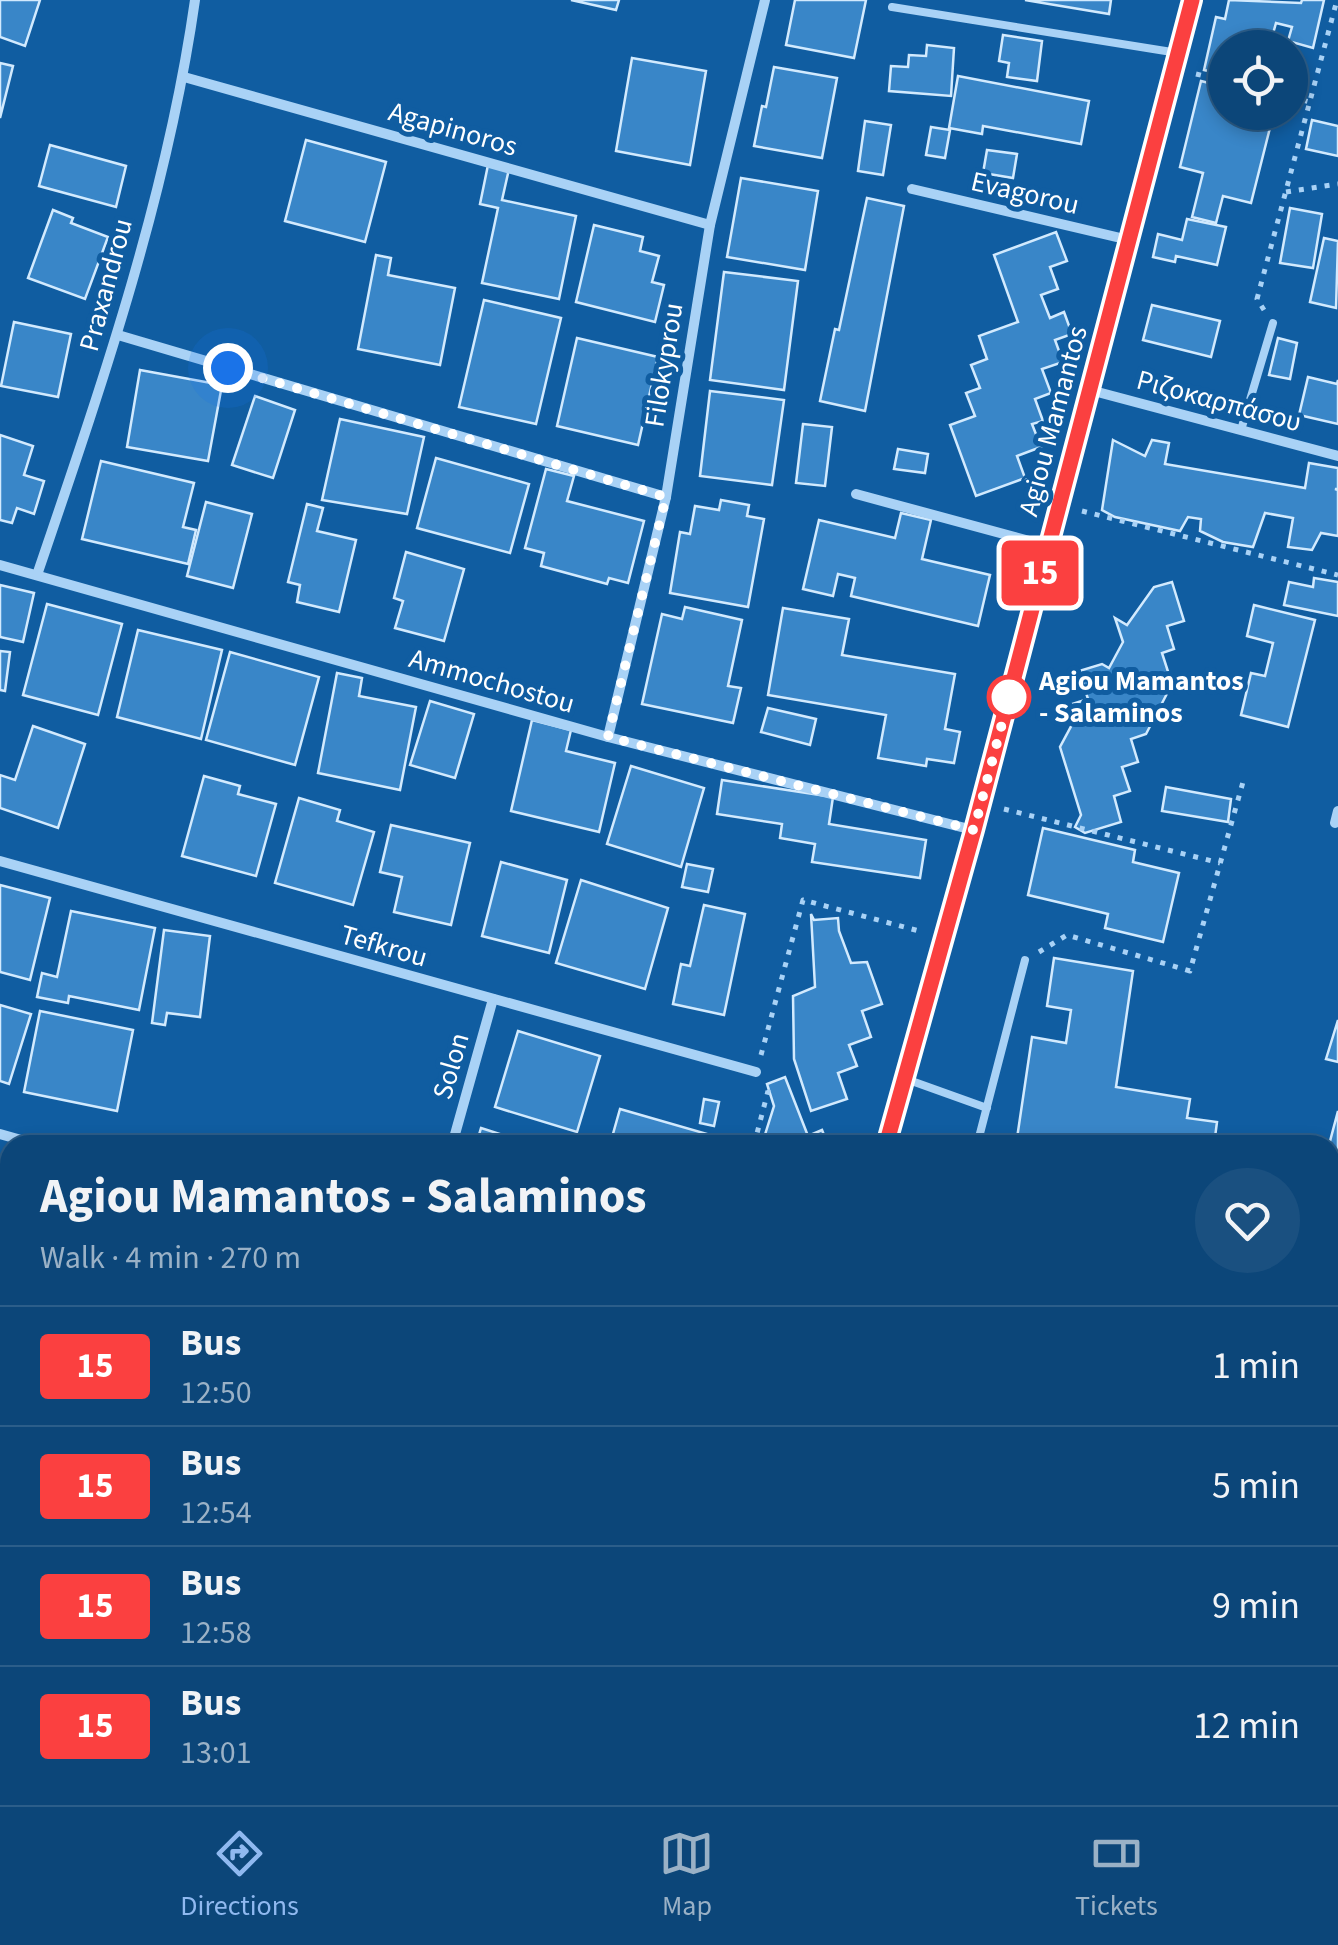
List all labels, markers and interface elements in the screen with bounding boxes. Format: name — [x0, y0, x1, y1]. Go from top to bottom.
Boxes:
map controls — [1208, 30, 1308, 130]
button: locate — [1208, 30, 1308, 130]
street label: Agapinoros — [384, 92, 522, 166]
street label: Evagorou — [967, 161, 1083, 225]
street label: Praxandrou — [69, 214, 143, 356]
street label: Filokyprou — [634, 300, 694, 430]
street label: Agiou Mamantos — [1008, 322, 1098, 520]
your location — [203, 343, 253, 393]
street label: Ριζοκαρπάσου — [1132, 360, 1306, 442]
line badge: 15 — [995, 540, 1085, 606]
text: 15 — [1022, 548, 1058, 598]
street label: Ammochostou — [404, 638, 580, 724]
place label: Agiou Mamantos - Salaminos — [1038, 661, 1244, 733]
marker: Agiou Mamantos - Salaminos — [988, 676, 1030, 718]
street label: Tefkrou — [336, 915, 432, 977]
street label: Solon — [422, 1028, 480, 1104]
text: Agiou Mamantos - Salaminos — [40, 1163, 646, 1231]
button: heart — [1195, 1168, 1300, 1273]
text: Walk · 4 min · 270 m — [40, 1235, 301, 1281]
text: Bus — [180, 1316, 241, 1370]
text: 1 min — [1212, 1339, 1300, 1393]
text: 15 — [77, 1341, 113, 1391]
text: 12:50 — [180, 1370, 252, 1416]
text: Bus — [180, 1436, 241, 1490]
text: 5 min — [1212, 1459, 1300, 1513]
text: 15 — [77, 1461, 113, 1511]
text: 12:54 — [180, 1490, 252, 1536]
text: Bus — [180, 1556, 241, 1610]
text: 9 min — [1212, 1579, 1300, 1633]
text: 15 — [77, 1581, 113, 1631]
text: 12:58 — [180, 1610, 252, 1656]
text: Bus — [180, 1676, 241, 1730]
text: 12 min — [1193, 1699, 1300, 1753]
text: 15 — [77, 1701, 113, 1751]
text: 13:01 — [180, 1730, 252, 1776]
tab: Directions — [180, 1826, 299, 1926]
tab: Map — [659, 1826, 714, 1926]
tab: Tickets — [1075, 1826, 1158, 1926]

